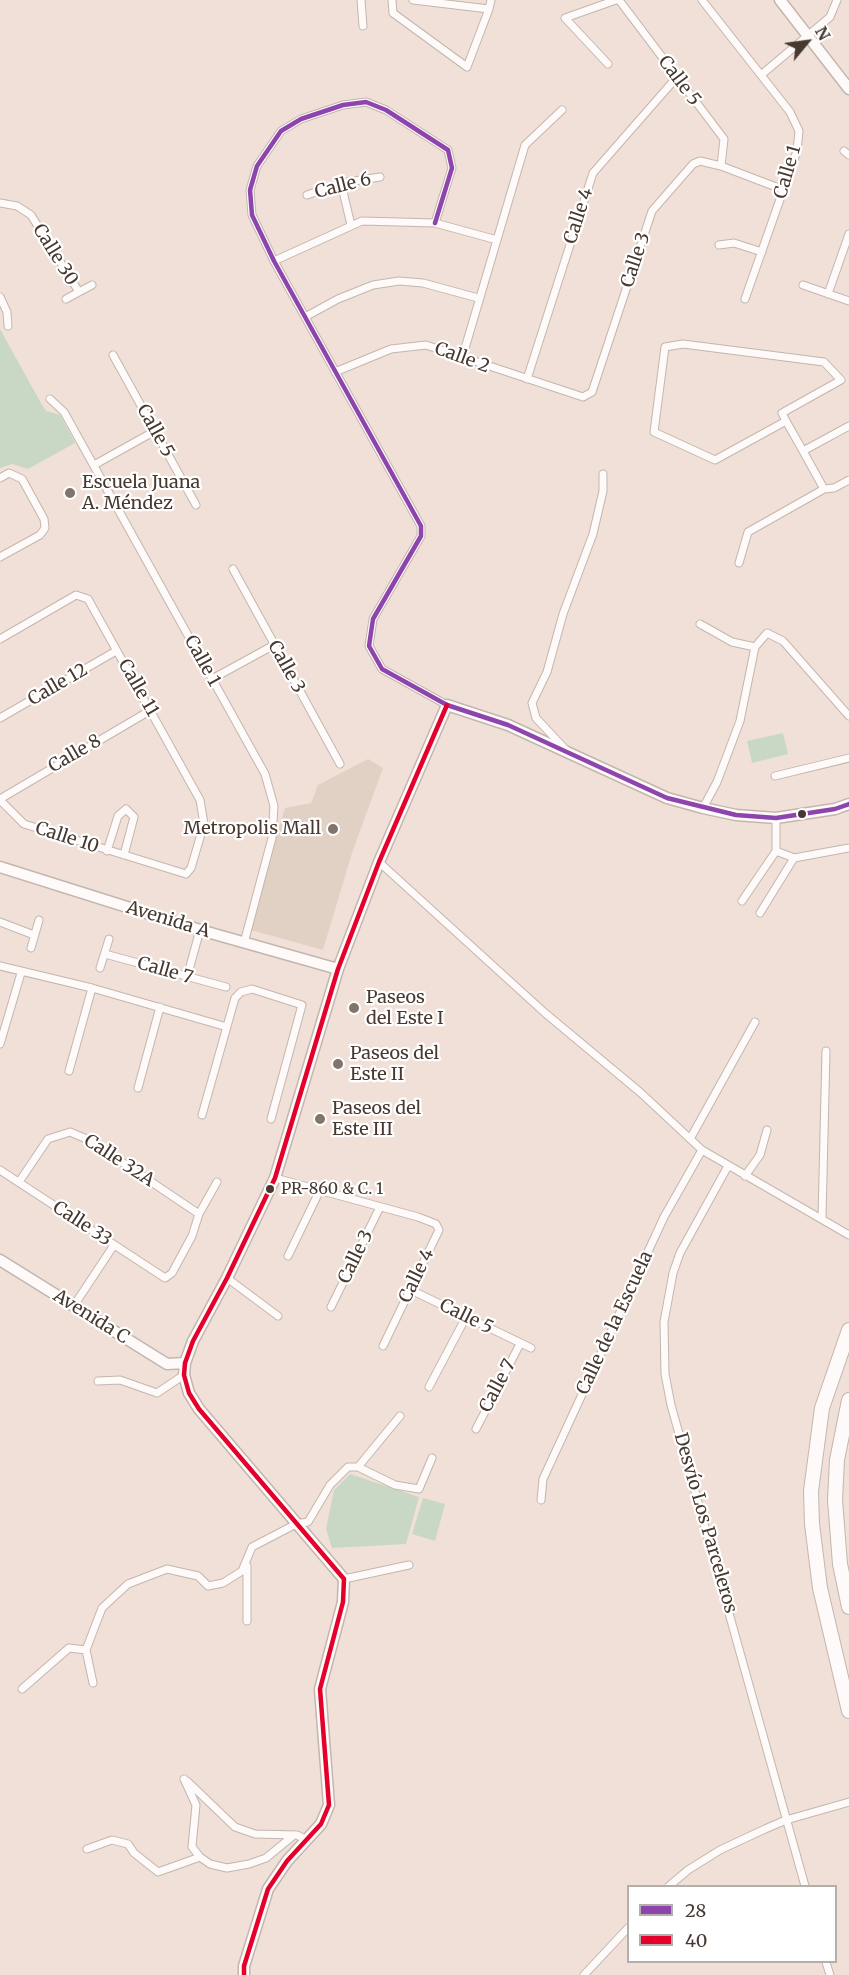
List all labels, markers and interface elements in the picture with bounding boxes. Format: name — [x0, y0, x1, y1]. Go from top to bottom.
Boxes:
north arrow — [777, 12, 837, 72]
text: N — [811, 23, 835, 44]
street label: Calle 5 — [653, 52, 705, 110]
street label: Calle 1 — [770, 143, 806, 201]
street label: Calle 6 — [313, 169, 373, 203]
street label: Calle 4 — [560, 185, 598, 247]
street label: Calle 30 — [28, 220, 82, 290]
street label: Calle 3 — [617, 230, 655, 290]
street label: Calle 2 — [431, 338, 493, 378]
street label: Calle 5 — [132, 401, 178, 461]
place label: Escuela Juana A. Méndez — [82, 472, 200, 514]
marker: Escuela Juana A. Méndez — [63, 486, 77, 500]
street label: Calle 1 — [179, 632, 225, 690]
street label: Calle 3 — [263, 637, 309, 697]
street label: Calle 11 — [113, 656, 163, 720]
street label: Calle 12 — [24, 659, 92, 711]
street label: Calle 8 — [45, 730, 105, 778]
unlabelled marker — [796, 808, 808, 820]
street label: Calle 10 — [33, 818, 101, 858]
place label: Metropolis Mall — [184, 818, 321, 840]
marker: Metropolis Mall — [326, 822, 340, 836]
street label: Avenida A — [124, 897, 212, 943]
street label: Calle 7 — [135, 953, 195, 989]
place label: Paseos del Este I — [366, 987, 444, 1030]
marker: Paseos del Este I — [347, 1001, 361, 1015]
place label: Paseos del Este II — [350, 1043, 439, 1086]
marker: Paseos del Este II — [331, 1057, 345, 1071]
place label: Paseos del Este III — [332, 1098, 421, 1140]
marker: Paseos del Este III — [313, 1112, 327, 1126]
street label: Calle 32A — [80, 1130, 158, 1192]
place label: PR-860 & C. 1 — [281, 1179, 383, 1199]
marker: PR-860 & C. 1 — [264, 1183, 276, 1195]
street label: Calle 33 — [48, 1197, 116, 1251]
street label: Calle 3 — [334, 1227, 378, 1287]
street label: Calle 4 — [395, 1245, 439, 1307]
street label: Calle de la Escuela — [572, 1248, 658, 1398]
street label: Avenida C — [49, 1285, 133, 1349]
street label: Calle 5 — [436, 1295, 496, 1339]
street label: Calle 7 — [475, 1356, 521, 1416]
street label: Desvío Los Parceleros — [669, 1430, 741, 1616]
legend — [627, 1885, 837, 1963]
text: 28 — [685, 1899, 706, 1922]
text: 40 — [685, 1929, 707, 1952]

